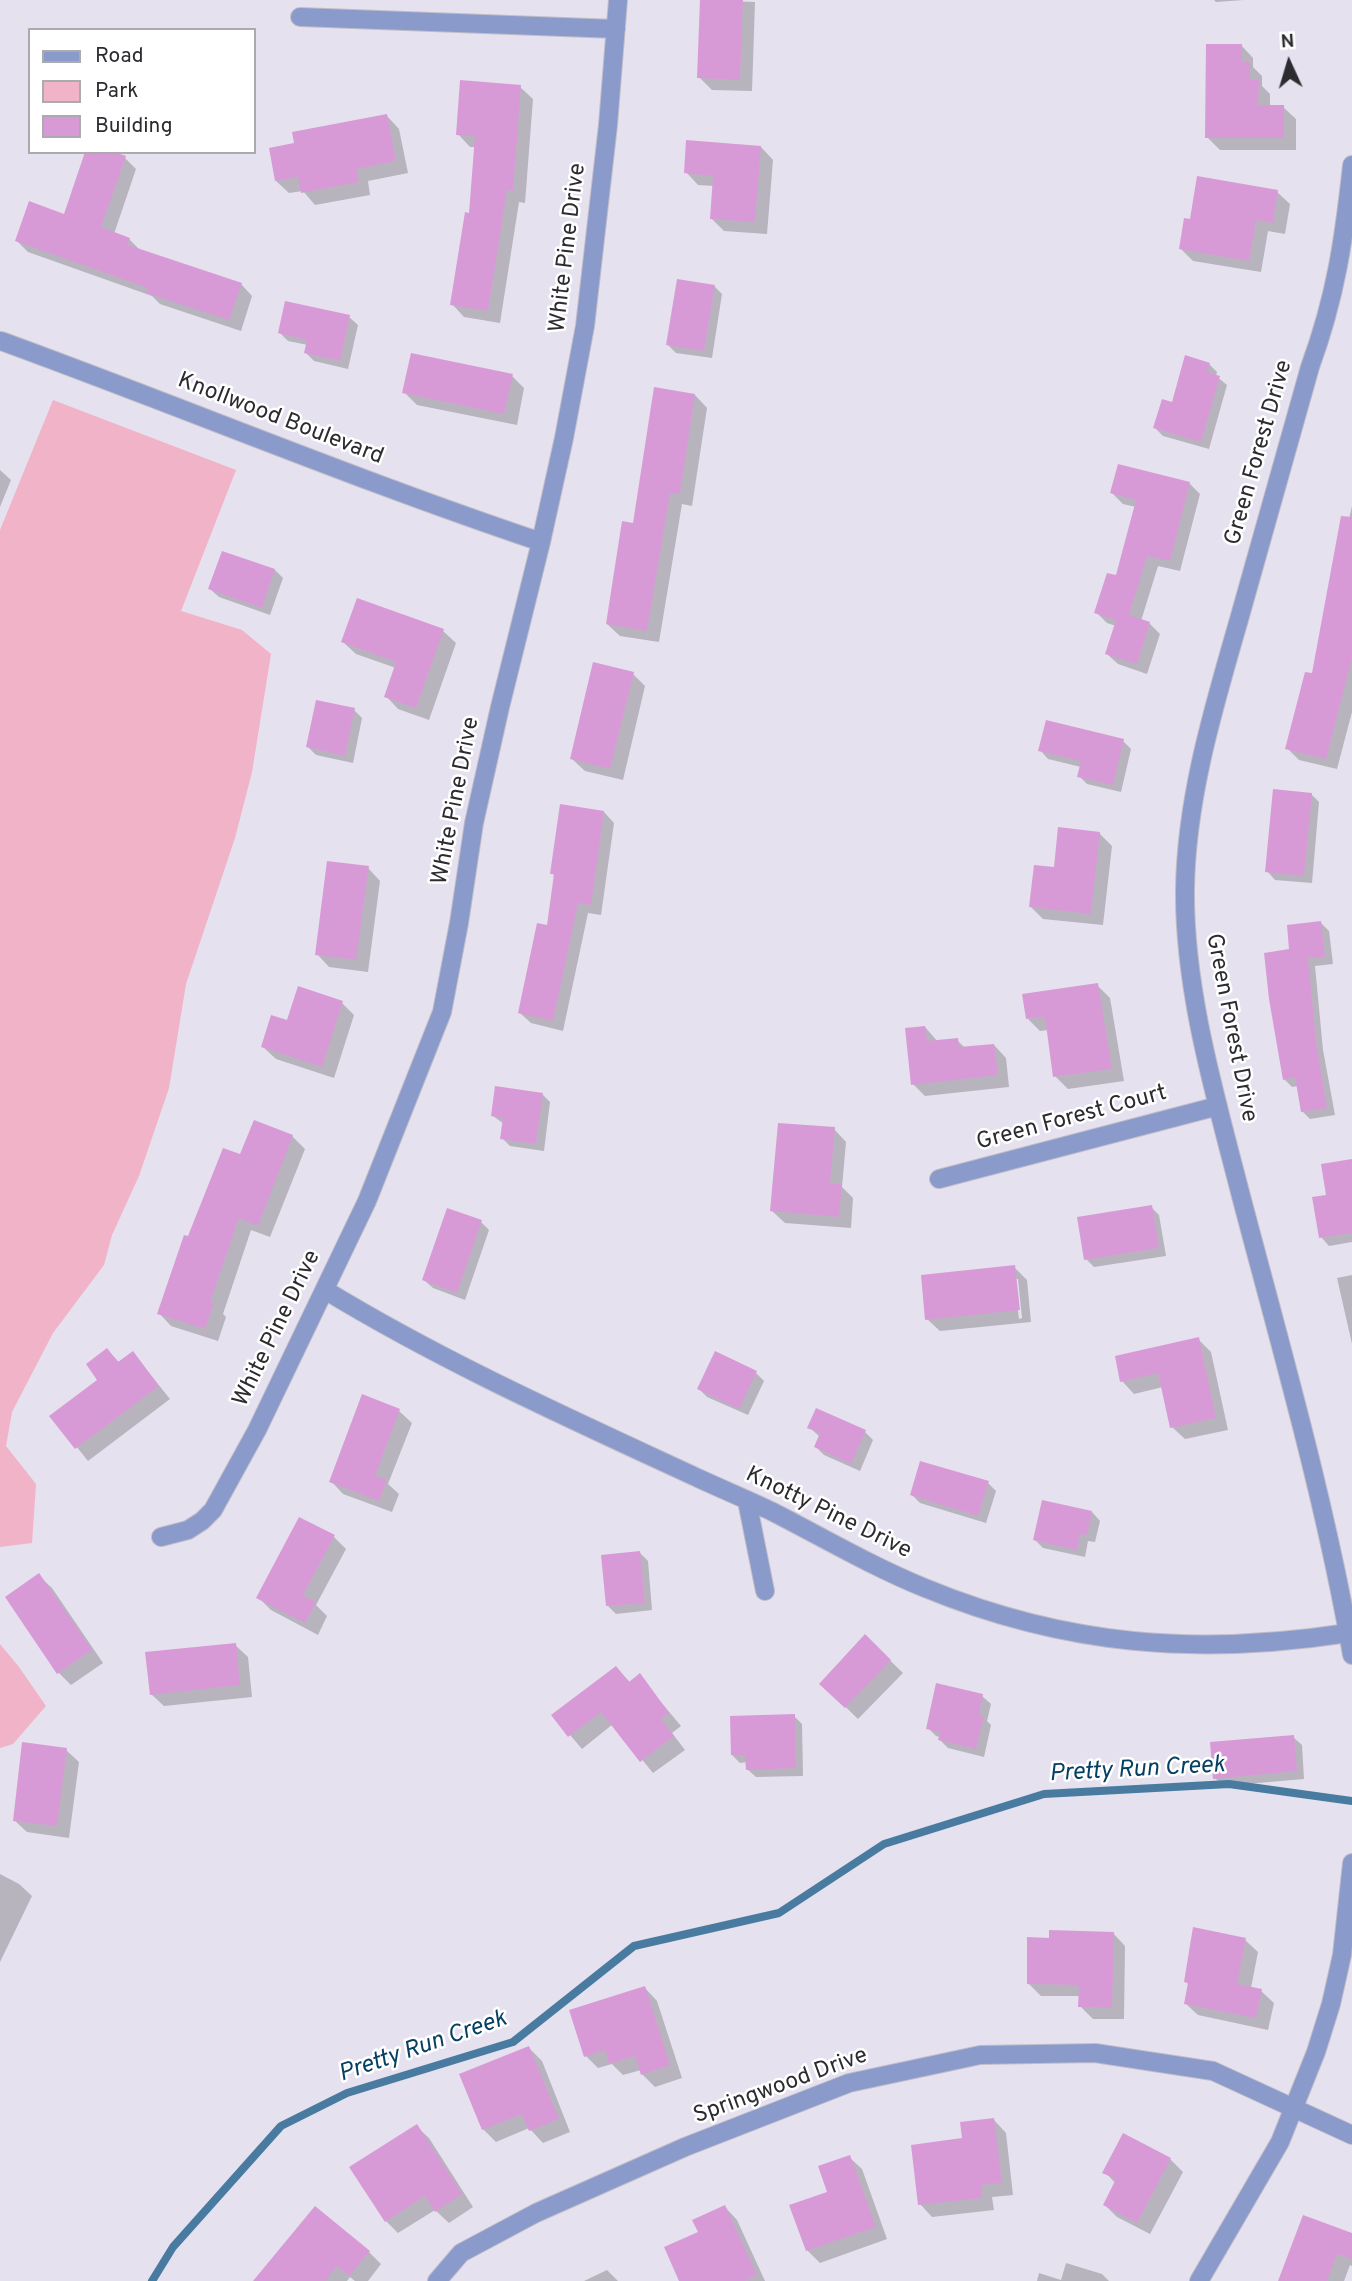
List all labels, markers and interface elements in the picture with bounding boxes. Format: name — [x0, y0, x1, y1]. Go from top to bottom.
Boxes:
legend — [28, 28, 256, 154]
north arrow — [1254, 28, 1324, 98]
text: N — [1280, 30, 1295, 54]
text: Road — [95, 43, 144, 70]
text: Park — [95, 78, 138, 105]
text: Building — [95, 113, 173, 140]
street label: White Pine Drive — [545, 162, 593, 334]
street label: Green Forest Drive — [1220, 357, 1300, 549]
street label: Knollwood Boulevard — [173, 368, 387, 472]
street label: White Pine Drive — [427, 715, 487, 887]
street label: Green Forest Drive — [1198, 931, 1262, 1125]
street label: Green Forest Court — [974, 1080, 1170, 1158]
street label: White Pine Drive — [228, 1246, 328, 1412]
street label: Knotty Pine Drive — [741, 1462, 915, 1566]
water label: Pretty Run Creek — [1049, 1752, 1225, 1790]
water label: Pretty Run Creek — [335, 2006, 511, 2090]
street label: Springwood Drive — [690, 2043, 872, 2131]

